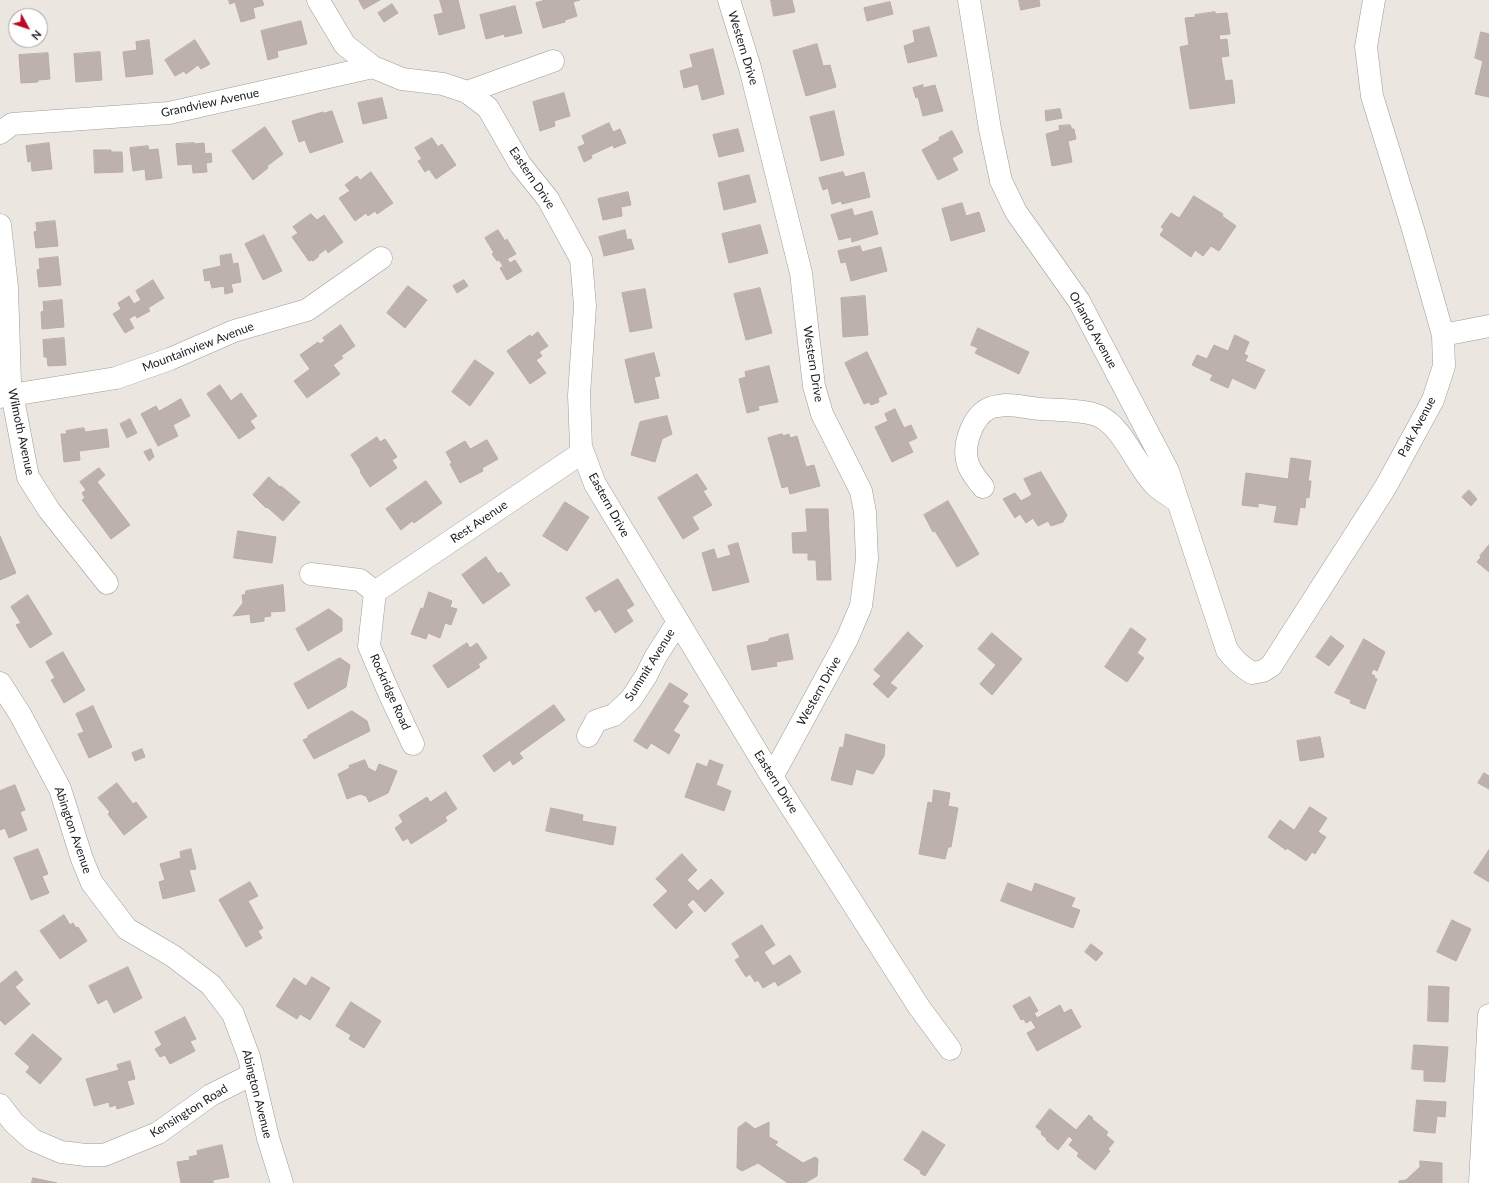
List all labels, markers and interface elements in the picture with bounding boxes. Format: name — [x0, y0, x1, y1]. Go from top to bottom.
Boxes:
north arrow — [8, 8, 48, 48]
street label: Western Drive — [725, 9, 761, 87]
text: N — [29, 28, 45, 43]
street label: Grandview Avenue — [160, 86, 260, 120]
street label: Eastern Drive — [506, 144, 558, 212]
street label: Orlando Avenue — [1066, 289, 1120, 371]
street label: Mountainview Avenue — [140, 319, 256, 375]
street label: Western Drive — [800, 325, 826, 403]
street label: Wilmoth Avenue — [5, 387, 37, 477]
street label: Park Avenue — [1395, 394, 1439, 460]
street label: Eastern Drive — [585, 470, 633, 540]
street label: Rest Avenue — [448, 498, 510, 546]
street label: Summit Avenue — [622, 626, 678, 704]
street label: Rockridge Road — [367, 652, 413, 732]
street label: Western Drive — [794, 654, 844, 728]
street label: Eastern Drive — [751, 748, 801, 816]
street label: Abington Avenue — [51, 785, 95, 875]
street label: Abington Avenue — [239, 1048, 275, 1140]
street label: Kensington Road — [147, 1081, 231, 1141]

